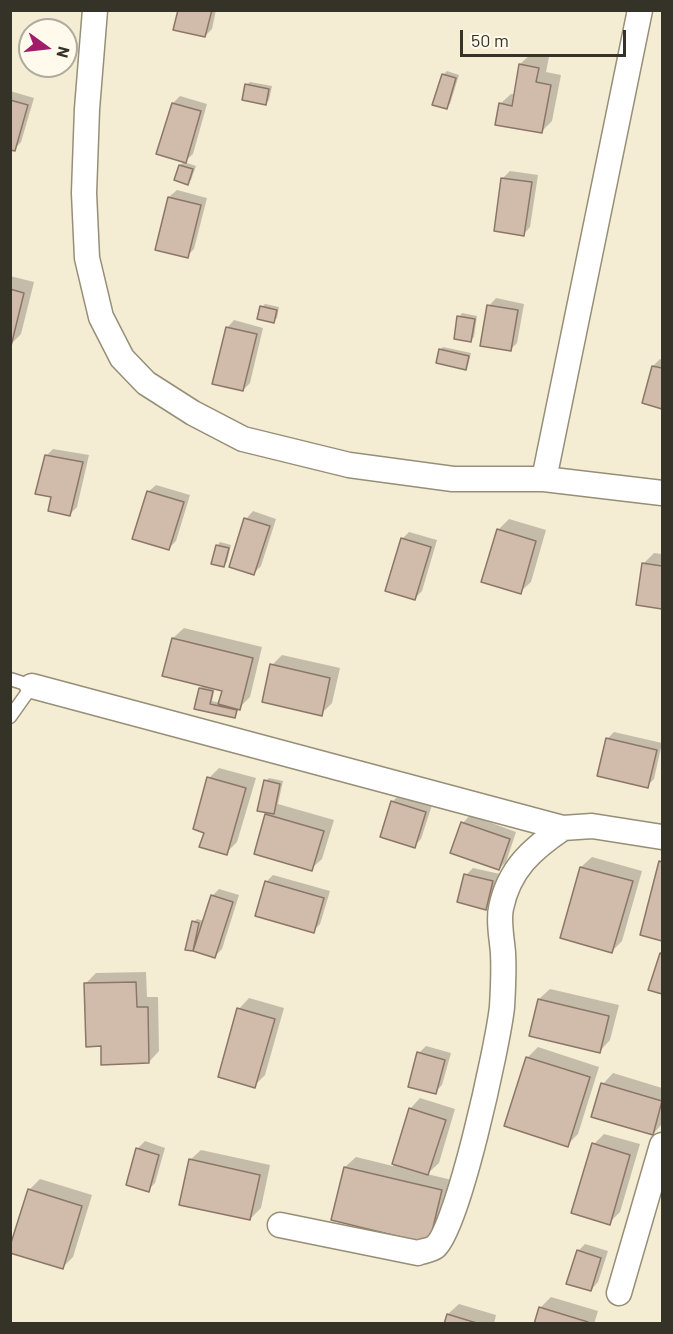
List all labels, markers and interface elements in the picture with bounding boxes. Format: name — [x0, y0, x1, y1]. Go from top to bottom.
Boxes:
north arrow — [18, 18, 78, 78]
scale bar — [463, 18, 630, 56]
text: 50 m — [471, 29, 509, 51]
text: N — [53, 45, 74, 60]

